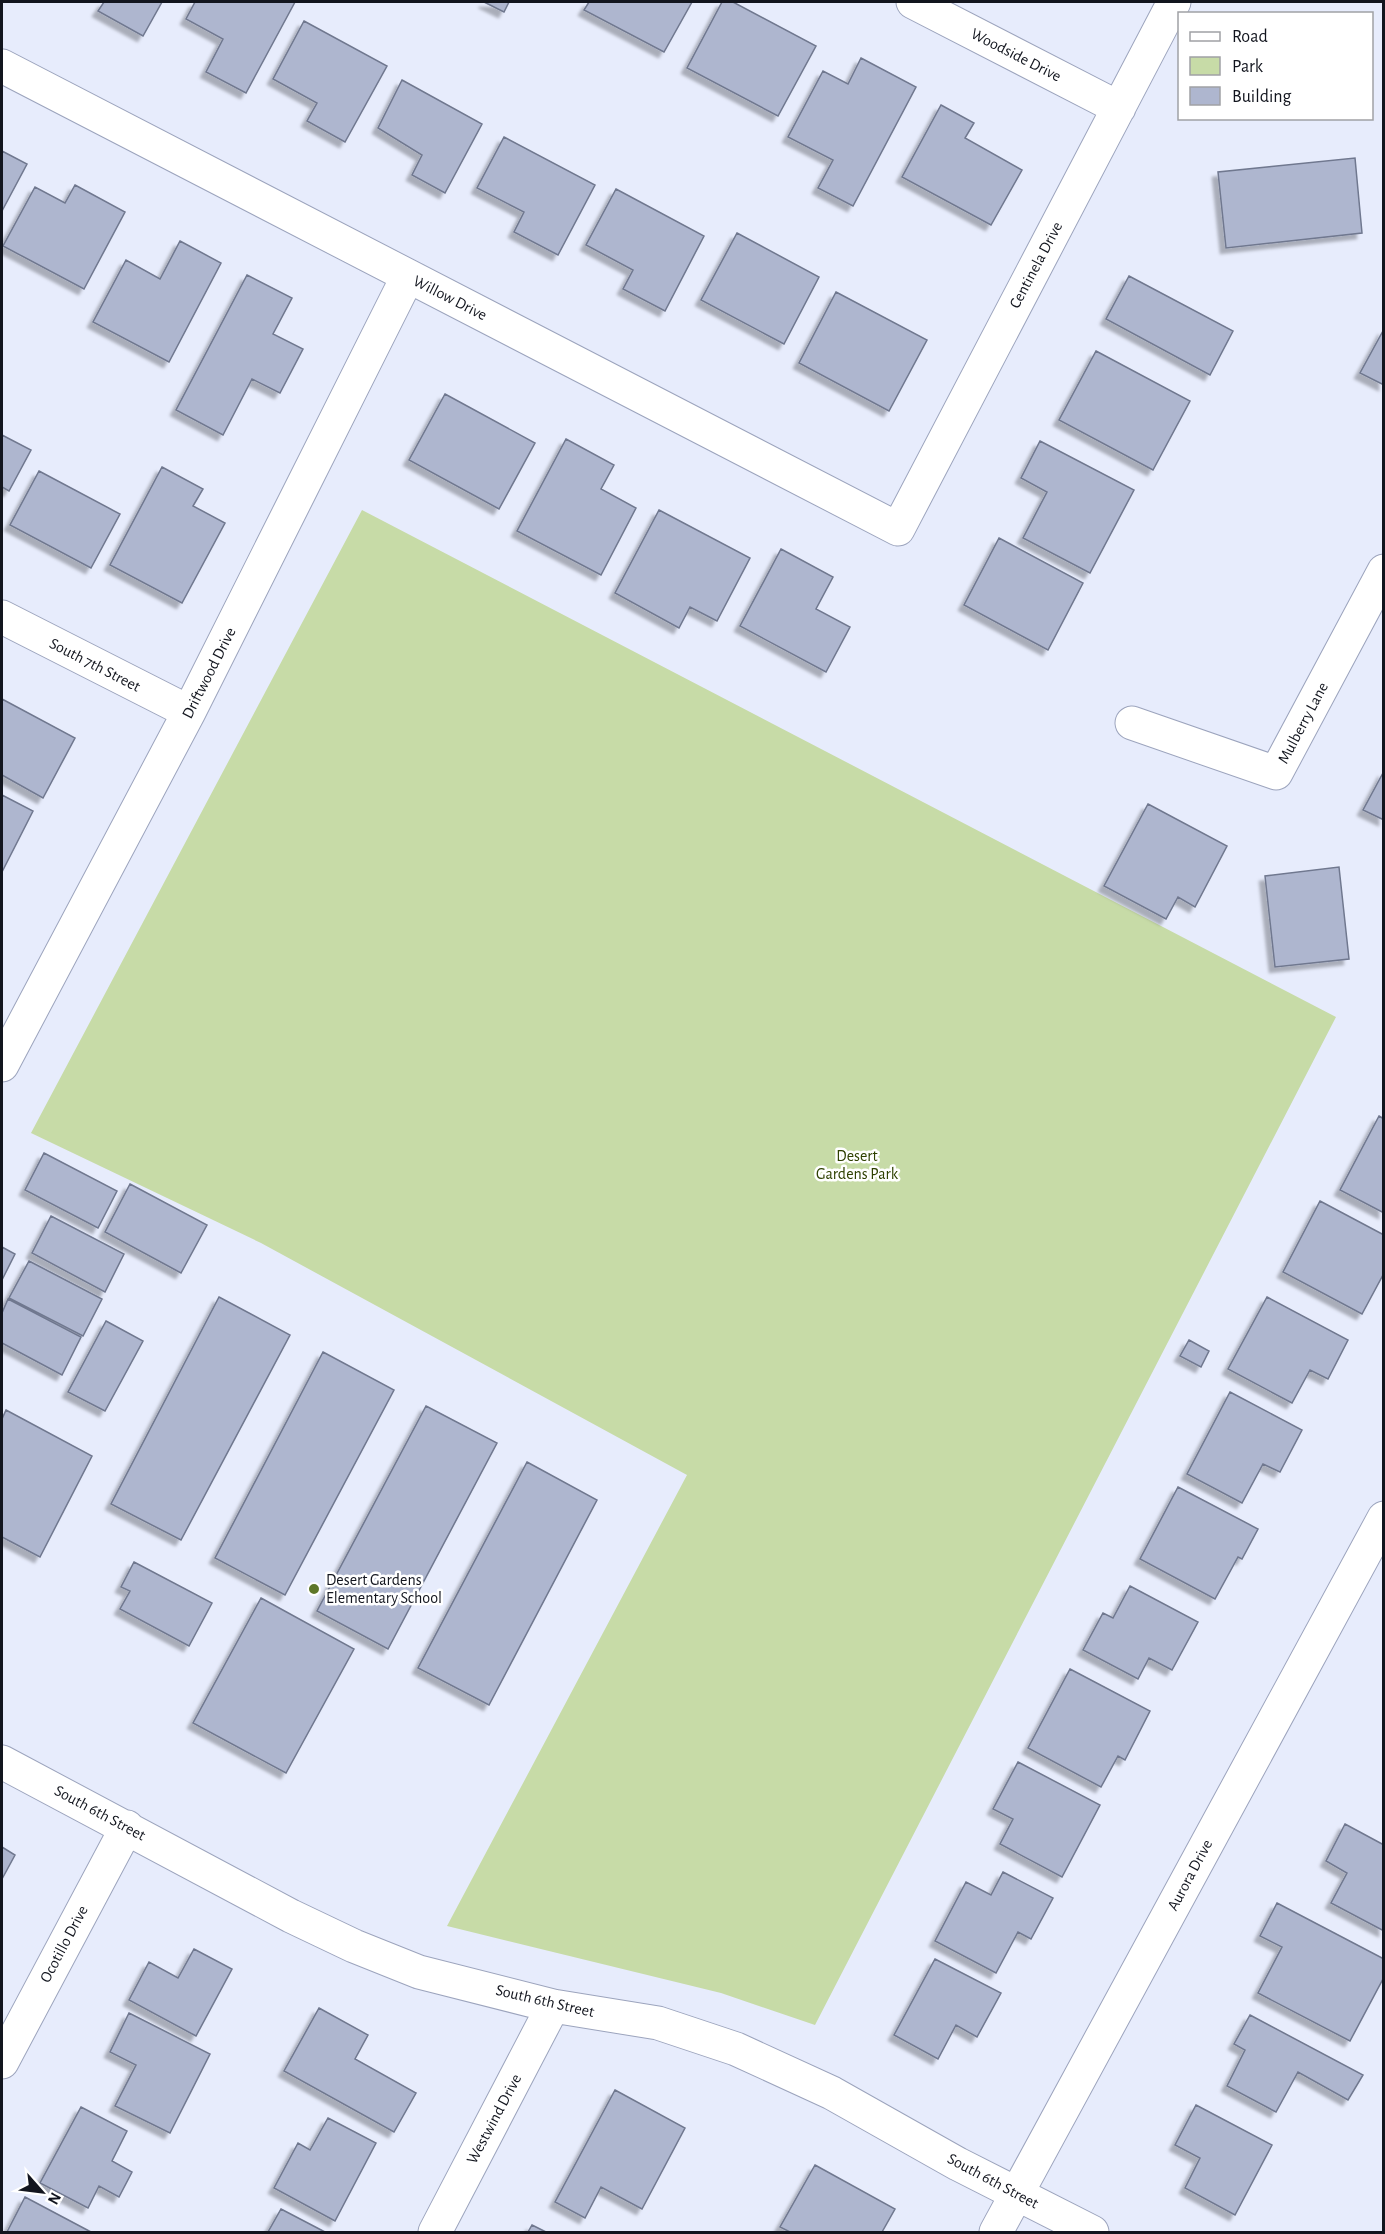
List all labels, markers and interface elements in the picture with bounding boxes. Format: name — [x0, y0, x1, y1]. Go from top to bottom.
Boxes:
legend — [1178, 12, 1373, 120]
street label: Woodside Drive — [968, 25, 1064, 85]
text: Road — [1232, 28, 1268, 46]
text: Park — [1232, 58, 1264, 76]
text: Building — [1232, 88, 1292, 106]
street label: Centinela Drive — [1007, 219, 1065, 311]
street label: Willow Drive — [411, 273, 489, 323]
street label: Driftwood Drive — [179, 625, 239, 721]
street label: South 7th Street — [47, 635, 143, 695]
street label: Mulberry Lane — [1275, 680, 1332, 767]
park label: Desert Gardens Park — [816, 1148, 899, 1182]
place label: Desert Gardens Elementary School — [326, 1572, 442, 1607]
marker: Desert Gardens Elementary School — [307, 1582, 321, 1596]
street label: South 6th Street — [52, 1782, 148, 1844]
street label: Aurora Drive — [1165, 1837, 1215, 1913]
street label: Ocotillo Drive — [37, 1903, 91, 1985]
street label: South 6th Street — [494, 1982, 596, 2020]
street label: Westwind Drive — [464, 2071, 524, 2167]
street label: South 6th Street — [945, 2150, 1041, 2212]
north arrow — [12, 2162, 72, 2222]
text: N — [45, 2190, 64, 2207]

